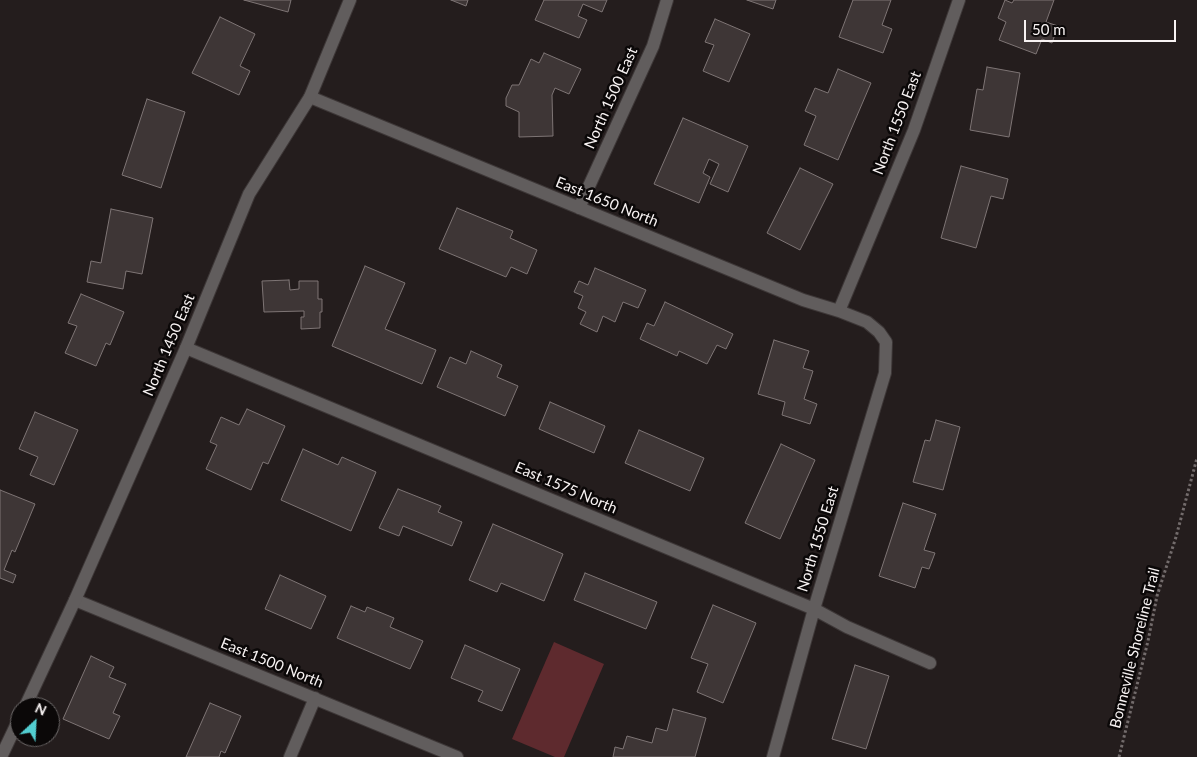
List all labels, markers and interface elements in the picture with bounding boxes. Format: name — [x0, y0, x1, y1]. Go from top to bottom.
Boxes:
scale bar — [1027, 10, 1180, 42]
text: 50 m — [1032, 20, 1066, 38]
street label: North 1500 East — [581, 44, 641, 152]
street label: North 1550 East — [869, 69, 925, 177]
street label: East 1650 North — [553, 173, 661, 231]
street label: North 1450 East — [139, 291, 199, 399]
street label: East 1575 North — [512, 458, 620, 518]
street label: North 1550 East — [793, 484, 843, 594]
street label: Bonneville Shoreline Trail — [1106, 566, 1164, 730]
street label: East 1500 North — [218, 634, 326, 692]
north arrow — [10, 697, 60, 747]
text: N — [33, 699, 50, 719]

